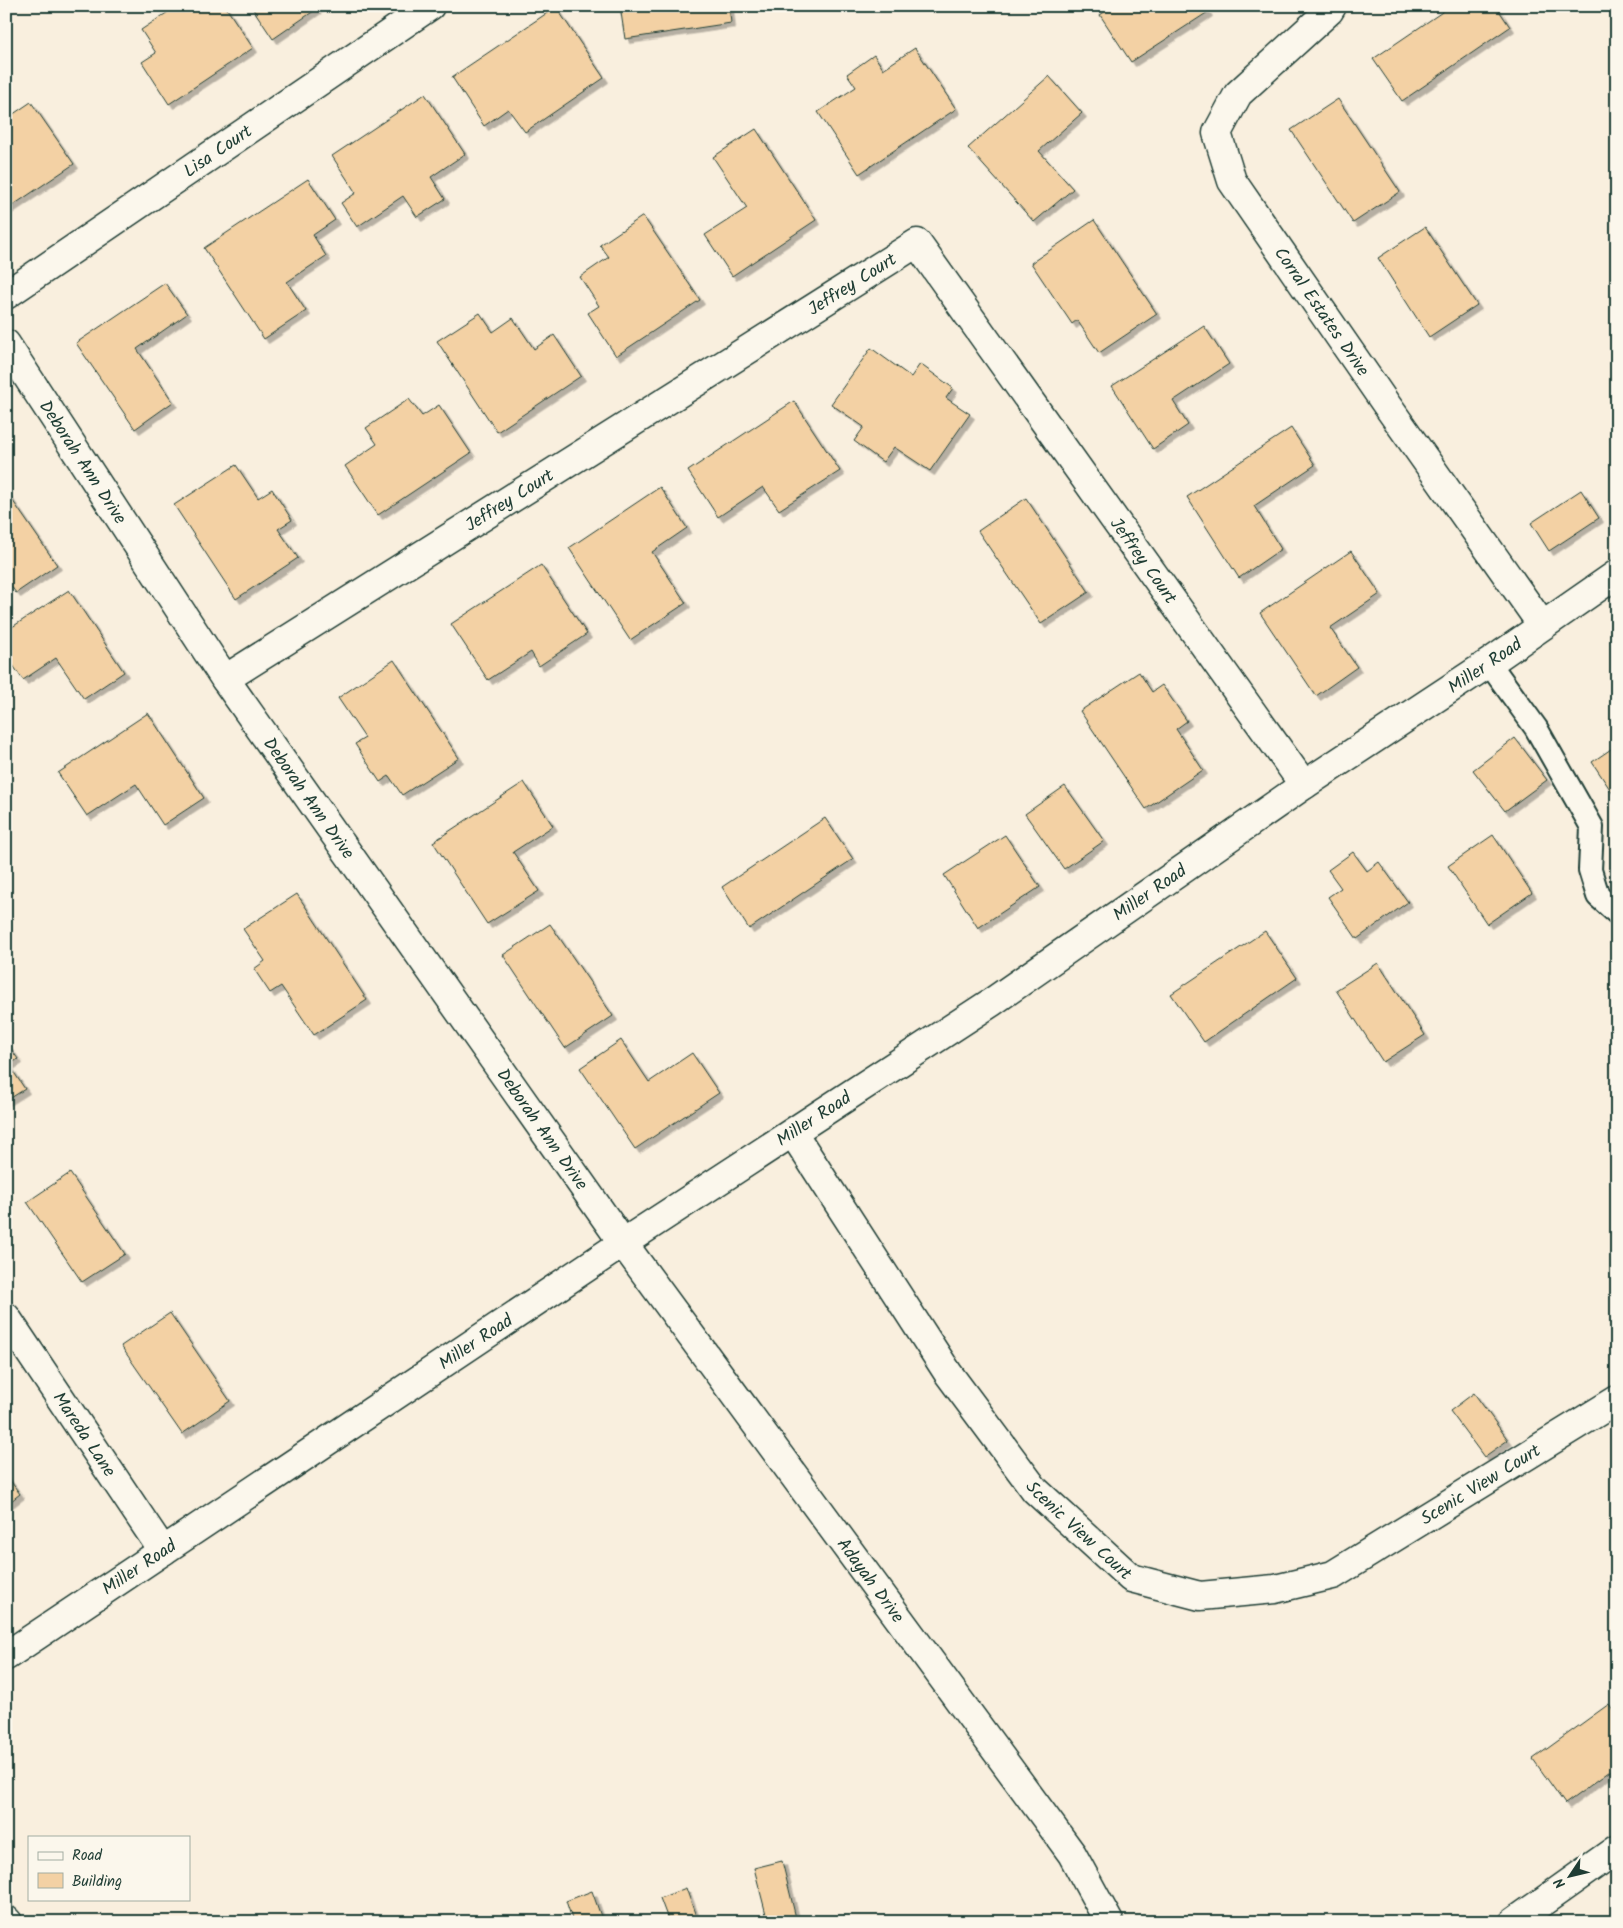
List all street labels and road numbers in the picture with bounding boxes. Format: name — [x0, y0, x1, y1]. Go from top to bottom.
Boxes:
street label: Lisa Court — [178, 118, 260, 186]
street label: Corral Estates Drive — [1266, 241, 1376, 383]
street label: Jeffrey Court — [803, 246, 904, 324]
street label: Deborah Ann Drive — [30, 395, 133, 531]
street label: Jeffrey Court — [460, 462, 561, 540]
street label: Jeffrey Court — [1101, 512, 1184, 611]
street label: Miller Road — [1442, 630, 1530, 702]
street label: Deborah Ann Drive — [255, 732, 361, 866]
street label: Miller Road — [1107, 857, 1194, 930]
street label: Deborah Ann Drive — [488, 1063, 595, 1197]
street label: Miller Road — [771, 1084, 859, 1155]
street label: Miller Road — [433, 1307, 520, 1379]
street label: Mareda Lane — [44, 1386, 122, 1483]
street label: Scenic View Court — [1415, 1437, 1548, 1534]
street label: Scenic View Court — [1017, 1475, 1139, 1589]
street label: Miller Road — [97, 1532, 184, 1604]
street label: Adayah Drive — [828, 1532, 911, 1630]

